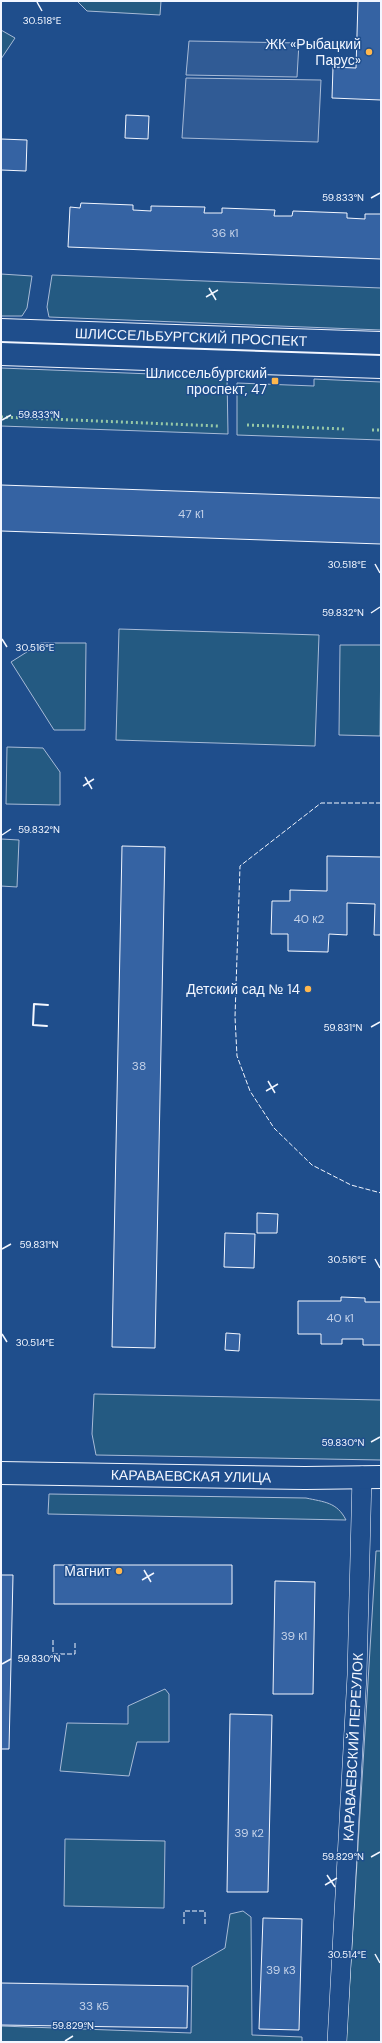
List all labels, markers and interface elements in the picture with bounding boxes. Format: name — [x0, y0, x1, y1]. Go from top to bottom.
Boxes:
text: 30.518°E — [23, 14, 62, 27]
place label: ЖК «Рыбацкий Парус» — [265, 35, 361, 69]
marker: ЖК «Рыбацкий Парус» — [364, 47, 374, 57]
text: 59.833°N — [322, 191, 364, 204]
house number: 36 к1 — [212, 225, 238, 241]
street label: ШЛИССЕЛЬБУРГСКИЙ ПРОСПЕКТ — [75, 324, 308, 350]
place label: Шлиссельбургский проспект, 47 — [145, 364, 267, 398]
marker: Шлиссельбургский проспект, 47 — [270, 376, 280, 386]
text: 59.833°N — [18, 408, 60, 421]
house number: 47 к1 — [178, 506, 204, 522]
text: 30.518°E — [328, 558, 367, 571]
text: 59.832°N — [322, 606, 364, 619]
text: 30.516°E — [16, 641, 55, 654]
text: 59.832°N — [18, 823, 60, 836]
house number: 40 к2 — [294, 911, 325, 927]
place label: Детский сад № 14 — [186, 980, 300, 998]
marker: Детский сад № 14 — [303, 984, 313, 994]
text: 59.831°N — [323, 1021, 363, 1034]
house number: 38 — [132, 1058, 146, 1074]
text: 59.831°N — [19, 1238, 59, 1251]
text: 30.516°E — [328, 1253, 367, 1266]
house number: 40 к1 — [326, 1310, 354, 1326]
text: 30.514°E — [16, 1336, 55, 1349]
text: 59.830°N — [322, 1436, 365, 1449]
street label: КАРАВАЕВСКАЯ УЛИЦА — [111, 1466, 272, 1486]
place label: Магнит — [64, 1562, 112, 1580]
marker: Магнит — [114, 1566, 124, 1576]
house number: 39 к1 — [281, 1628, 307, 1644]
text: 59.830°N — [18, 1652, 61, 1665]
street label: КАРАВАЕВСКИЙ ПЕРЕУЛОК — [339, 1652, 367, 1842]
house number: 39 к2 — [234, 1825, 264, 1841]
text: 59.829°N — [322, 1850, 364, 1863]
text: 30.514°E — [328, 1948, 367, 1961]
house number: 39 к3 — [266, 1962, 296, 1978]
house number: 33 к5 — [79, 1998, 109, 2014]
text: 59.829°N — [52, 2019, 94, 2032]

